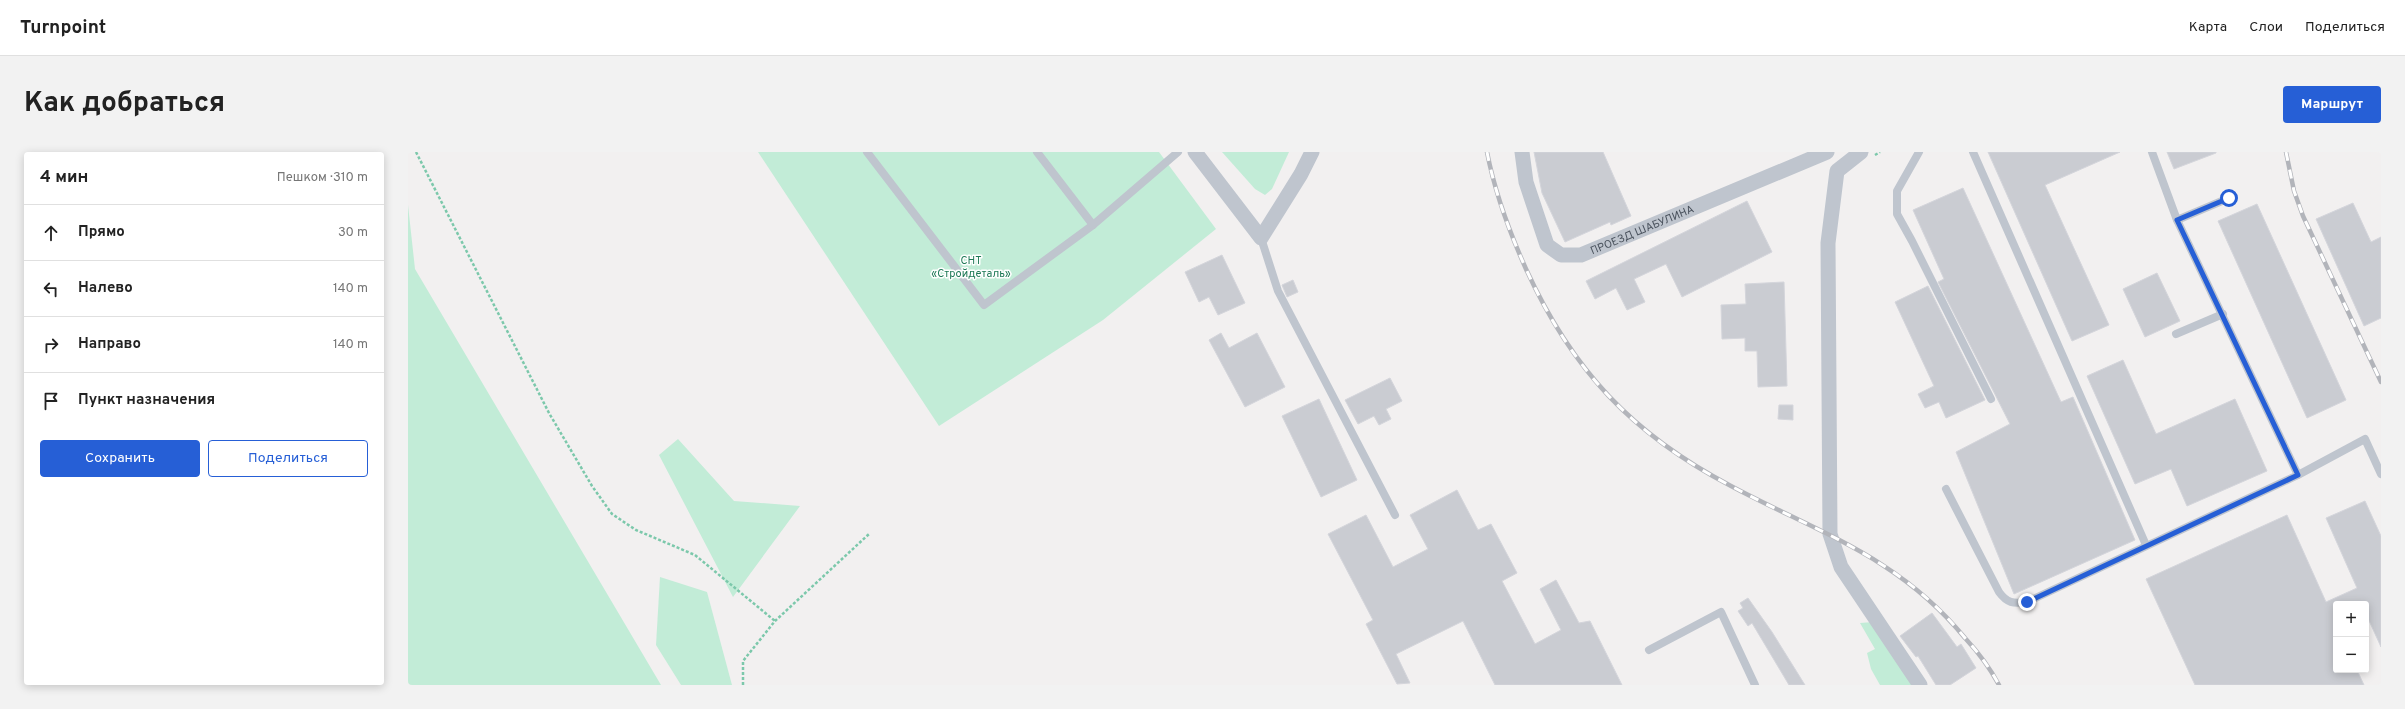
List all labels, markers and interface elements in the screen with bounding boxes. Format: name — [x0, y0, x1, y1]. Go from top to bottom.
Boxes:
text: Turnpoint — [20, 16, 106, 40]
text: Карта — [2189, 19, 2227, 36]
text: Слои — [2249, 19, 2283, 36]
text: Поделиться — [2305, 19, 2385, 36]
text: Как добраться — [24, 86, 225, 122]
button: Маршрут — [2283, 86, 2381, 123]
text: 4 мин — [40, 167, 88, 189]
text: Пешком · 310 m — [277, 170, 368, 186]
route start — [2220, 189, 2238, 207]
street label: ПРОЕЗД ШАБУЛИНА — [1588, 202, 1696, 258]
icon: ahead — [40, 222, 62, 244]
text: Прямо — [78, 223, 125, 242]
text: 30 m — [338, 225, 368, 241]
park label: СНТ «Стройдеталь» — [931, 254, 1011, 281]
icon: left — [40, 278, 62, 300]
text: Налево — [78, 279, 133, 298]
text: 140 m — [333, 281, 368, 297]
icon: right — [40, 334, 62, 356]
text: Направо — [78, 335, 141, 354]
text: 140 m — [333, 337, 368, 353]
icon: arrive — [40, 390, 62, 412]
text: Пункт назначения — [78, 391, 215, 410]
button: Сохранить — [40, 440, 200, 477]
button: Поделиться — [208, 440, 368, 477]
route end — [2018, 593, 2036, 611]
map controls — [2333, 601, 2369, 673]
button: + — [2333, 601, 2369, 637]
button: − — [2333, 637, 2369, 673]

